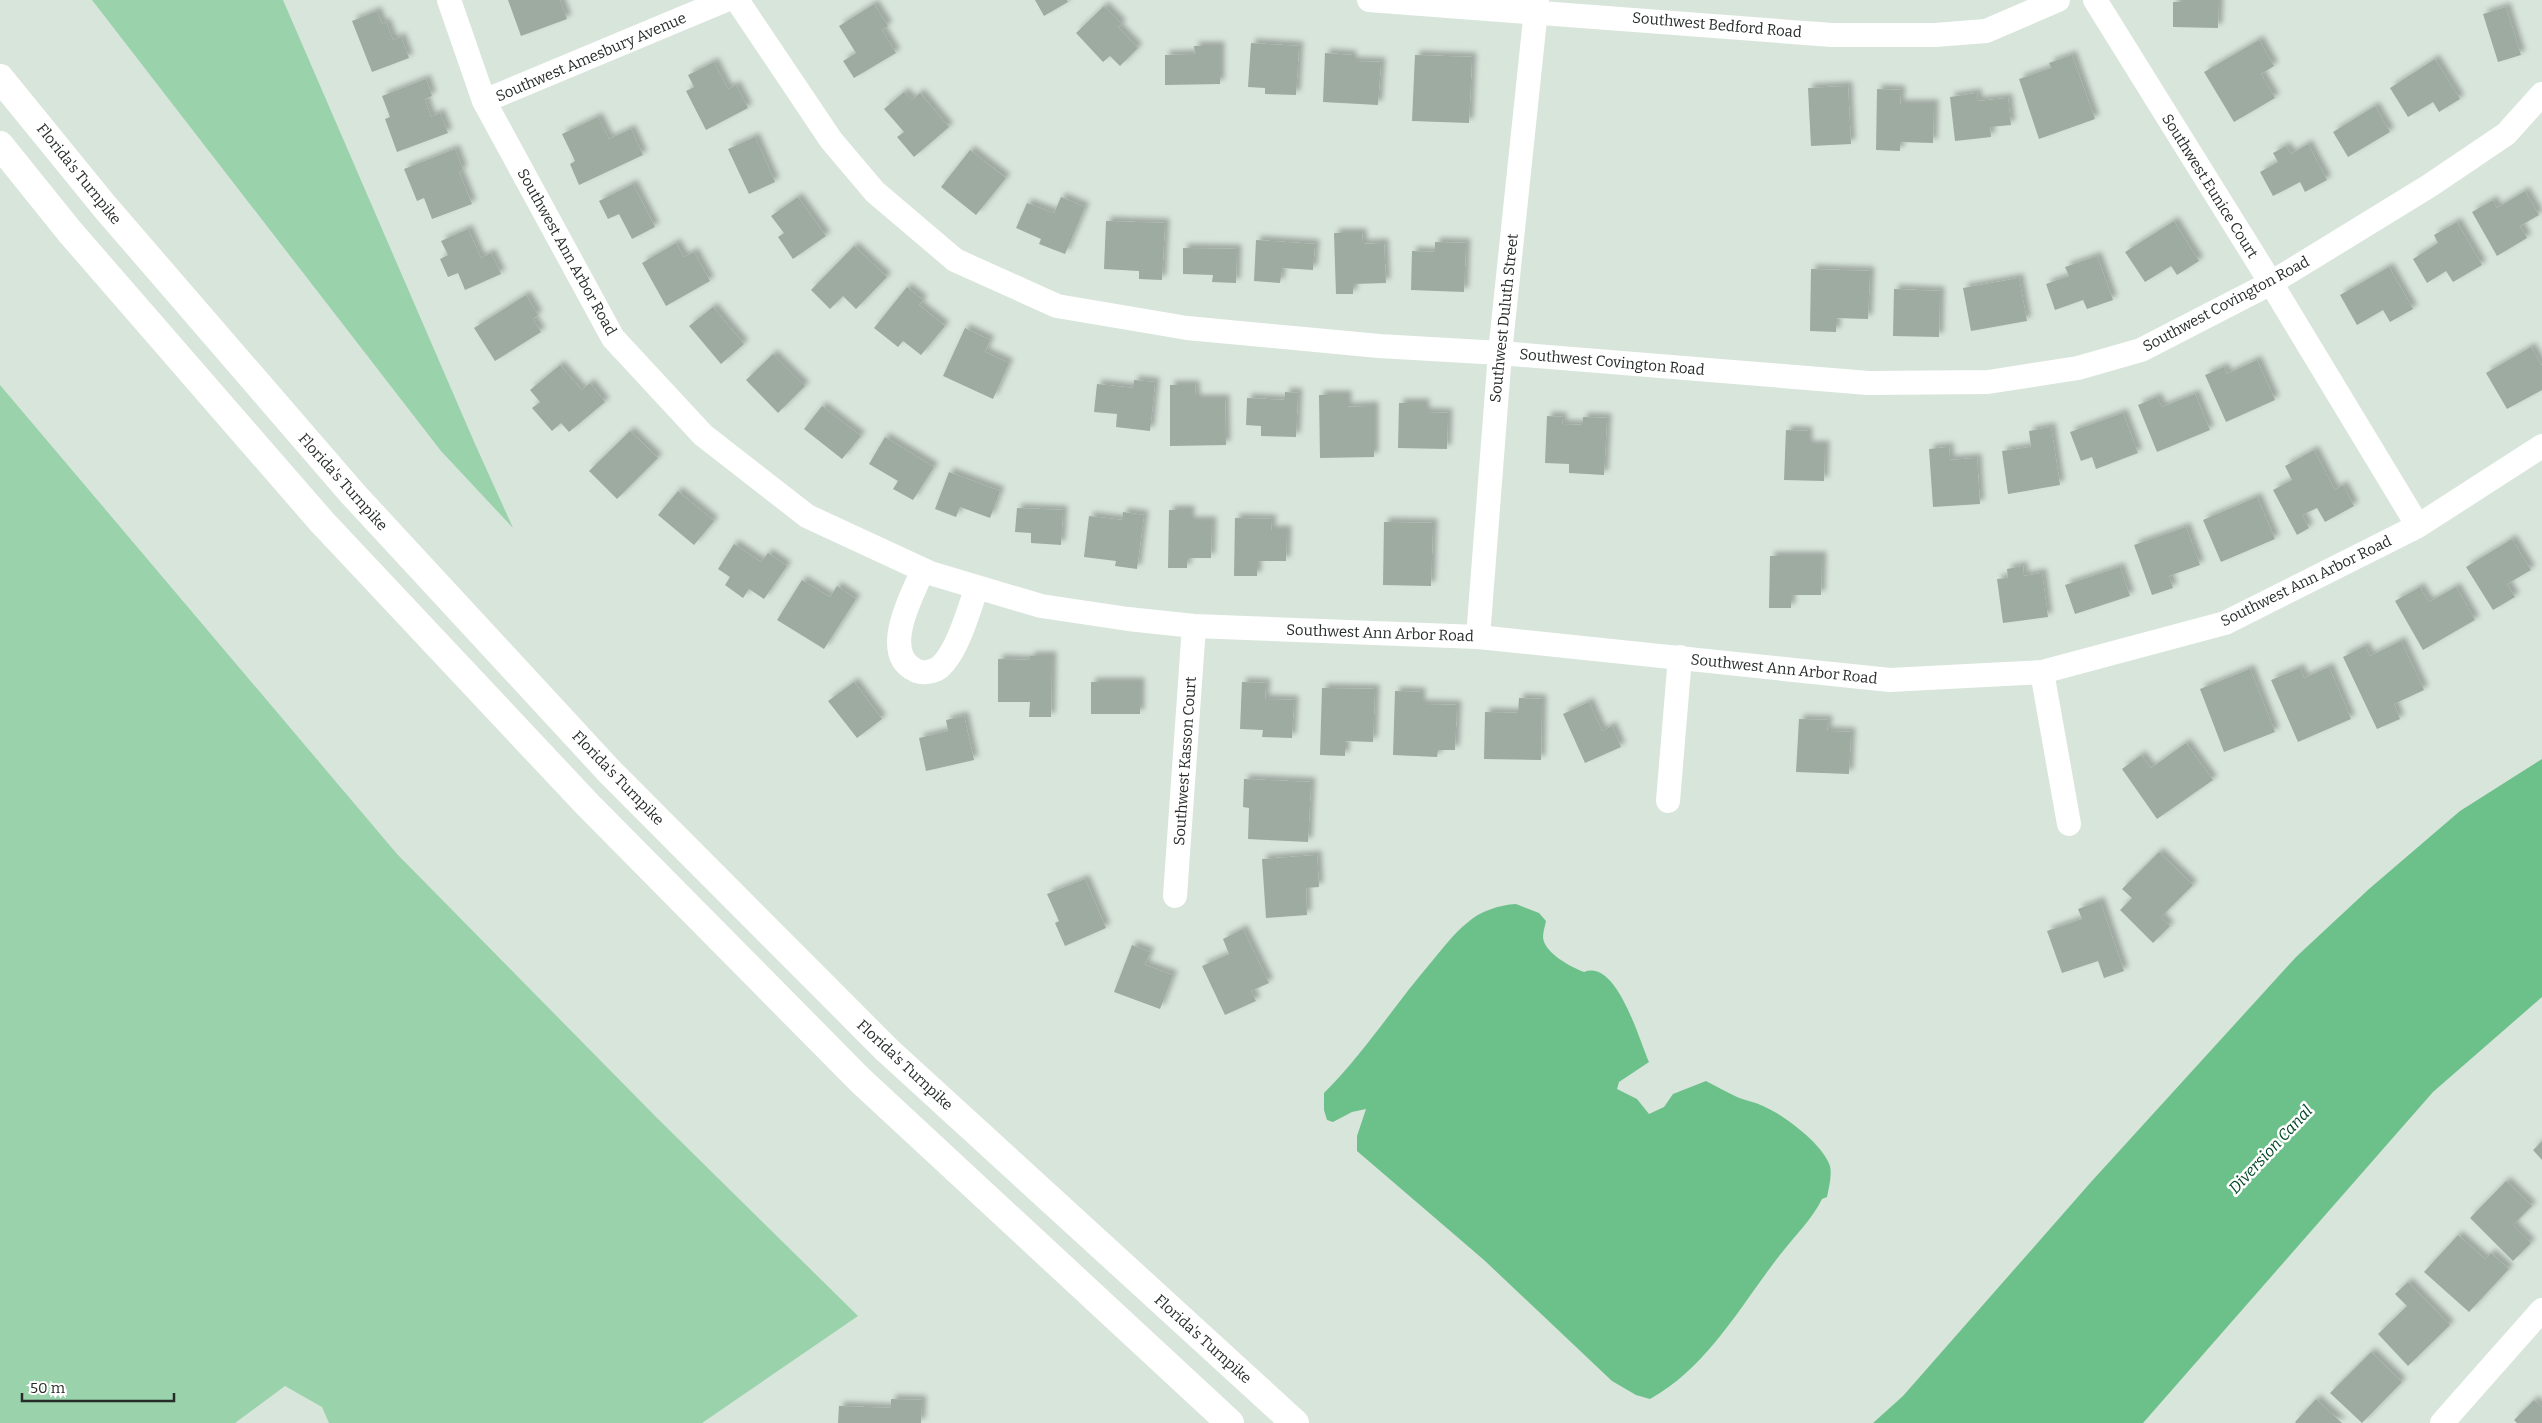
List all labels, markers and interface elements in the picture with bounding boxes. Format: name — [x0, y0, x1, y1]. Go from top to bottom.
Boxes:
street label: Southwest Amesbury Avenue — [493, 9, 689, 105]
street label: Southwest Bedford Road — [1631, 9, 1803, 41]
street label: Southwest Eunice Court — [2158, 111, 2262, 262]
street label: Florida's Turnpike — [33, 120, 125, 228]
street label: Southwest Ann Arbor Road — [514, 166, 620, 339]
street label: Southwest Duluth Street — [1486, 232, 1522, 403]
street label: Southwest Covington Road — [2140, 252, 2312, 356]
street label: Southwest Covington Road — [1519, 345, 1705, 379]
street label: Florida's Turnpike — [295, 430, 391, 534]
street label: Southwest Ann Arbor Road — [2218, 532, 2394, 630]
street label: Southwest Ann Arbor Road — [1286, 621, 1474, 645]
street label: Southwest Ann Arbor Road — [1690, 650, 1878, 688]
street label: Southwest Kasson Court — [1170, 675, 1200, 846]
street label: Florida's Turnpike — [568, 727, 668, 829]
street label: Florida's Turnpike — [853, 1016, 957, 1114]
water label: Diversion Canal — [2225, 1101, 2316, 1197]
street label: Florida's Turnpike — [1151, 1291, 1255, 1387]
scale bar — [22, 1370, 175, 1402]
text: 50 m — [30, 1379, 66, 1397]

